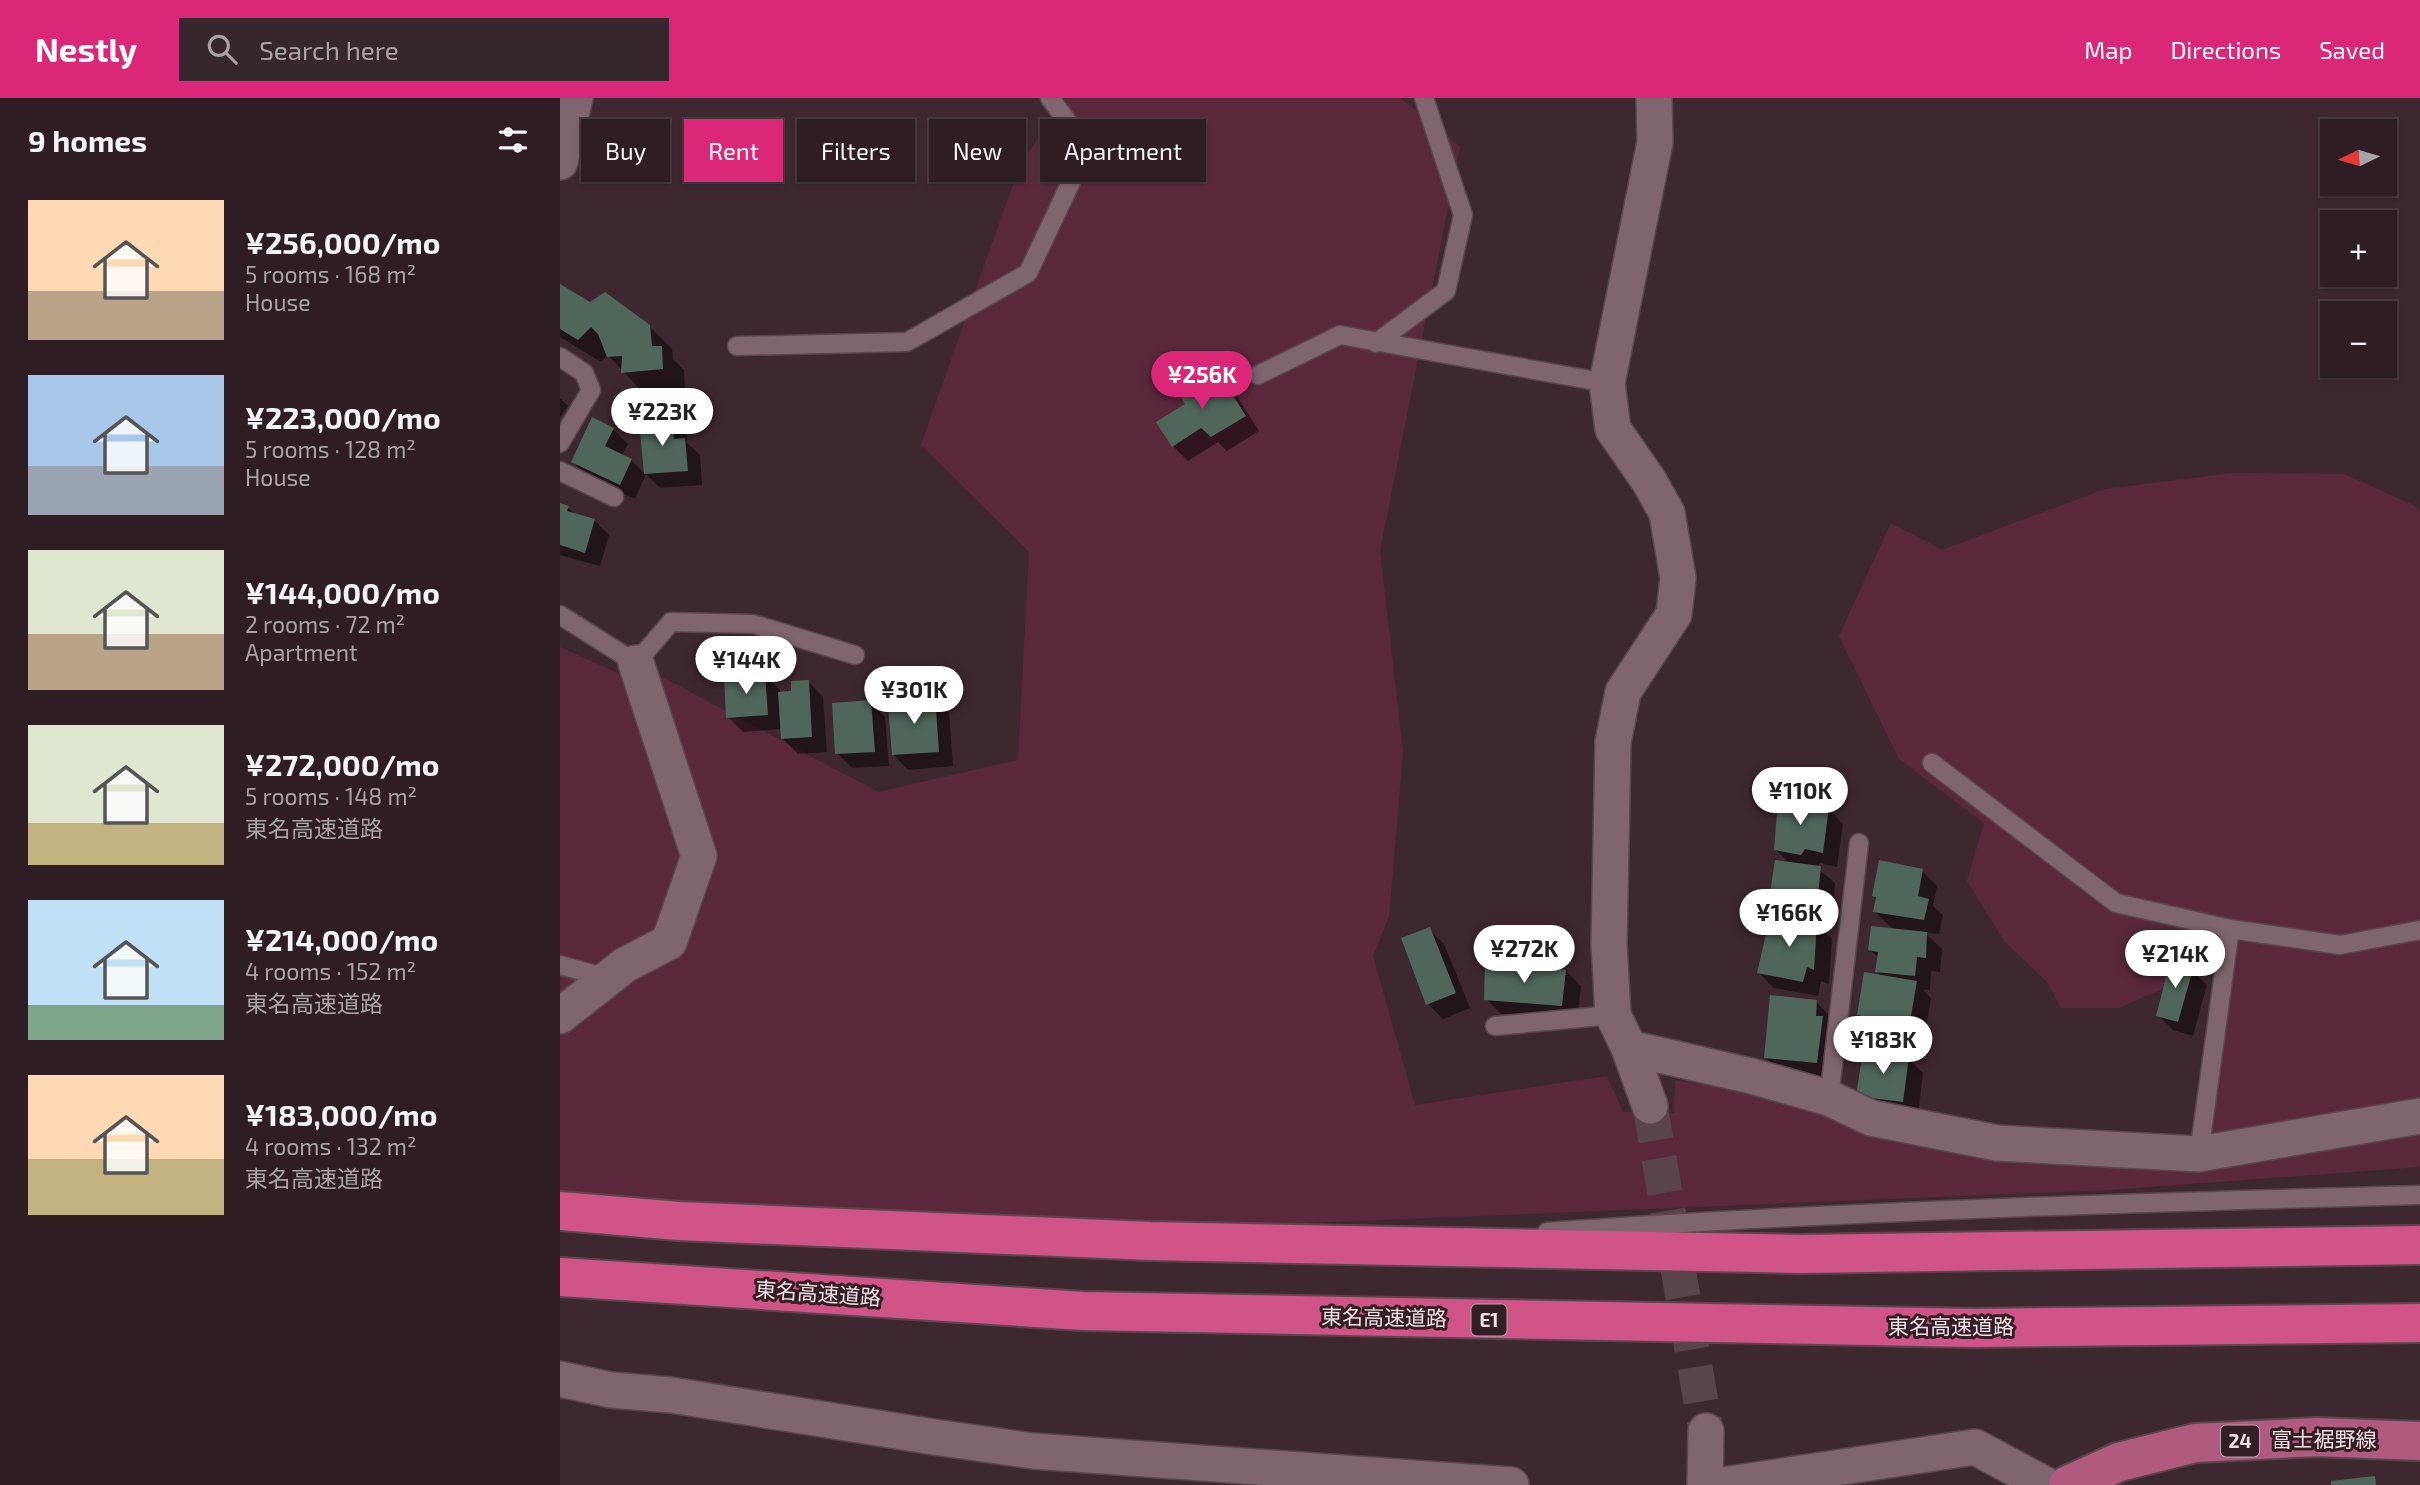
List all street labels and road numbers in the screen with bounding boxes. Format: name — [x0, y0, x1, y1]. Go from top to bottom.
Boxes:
street label: 東名高速道路 — [754, 1276, 882, 1309]
street label: 東名高速道路 — [1321, 1303, 1447, 1330]
road number: E1 — [1472, 1304, 1506, 1336]
street label: 東名高速道路 — [1888, 1313, 2014, 1338]
road number: 24 — [2221, 1426, 2259, 1456]
street label: 富士裾野線 — [2272, 1426, 2377, 1451]

